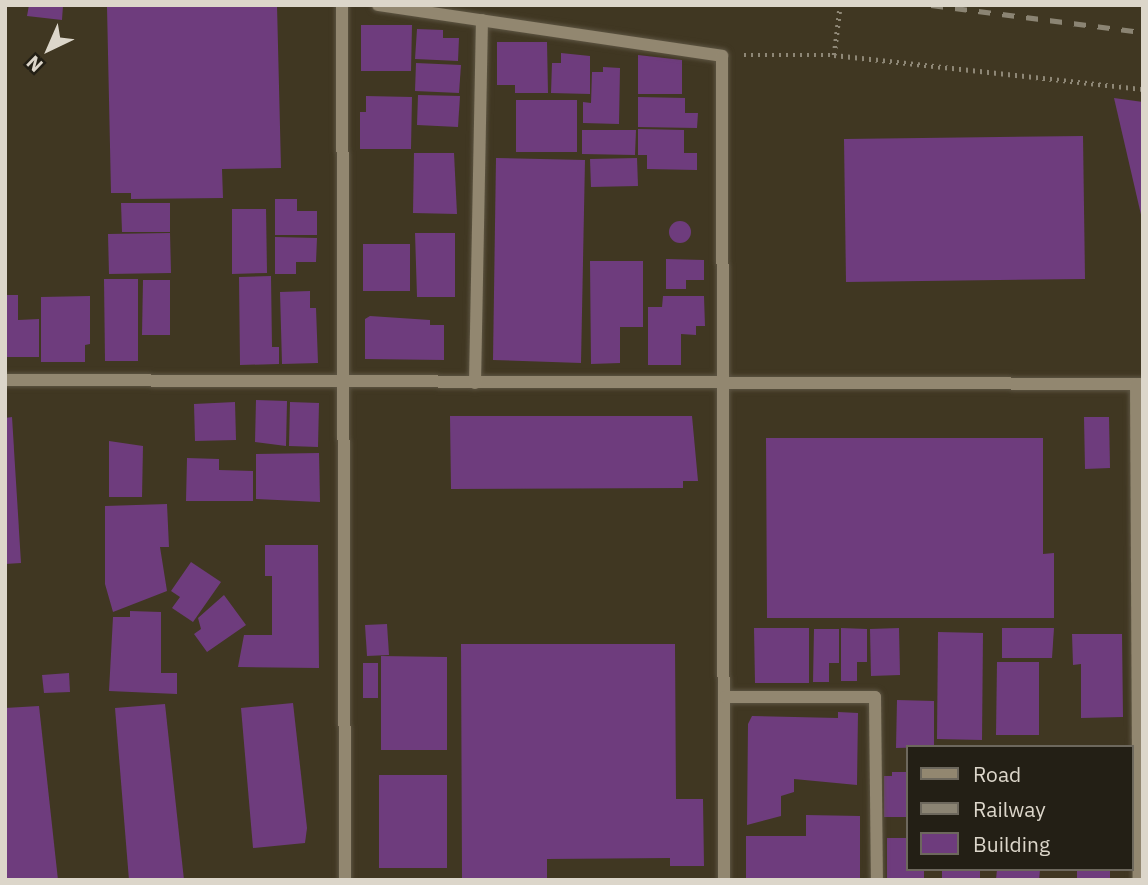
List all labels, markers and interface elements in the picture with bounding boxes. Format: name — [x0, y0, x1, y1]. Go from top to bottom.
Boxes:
north arrow — [14, 14, 84, 84]
text: N — [21, 51, 48, 78]
legend — [906, 745, 1134, 871]
text: Road — [973, 760, 1021, 788]
text: Railway — [973, 795, 1046, 823]
text: Building — [973, 830, 1050, 858]

